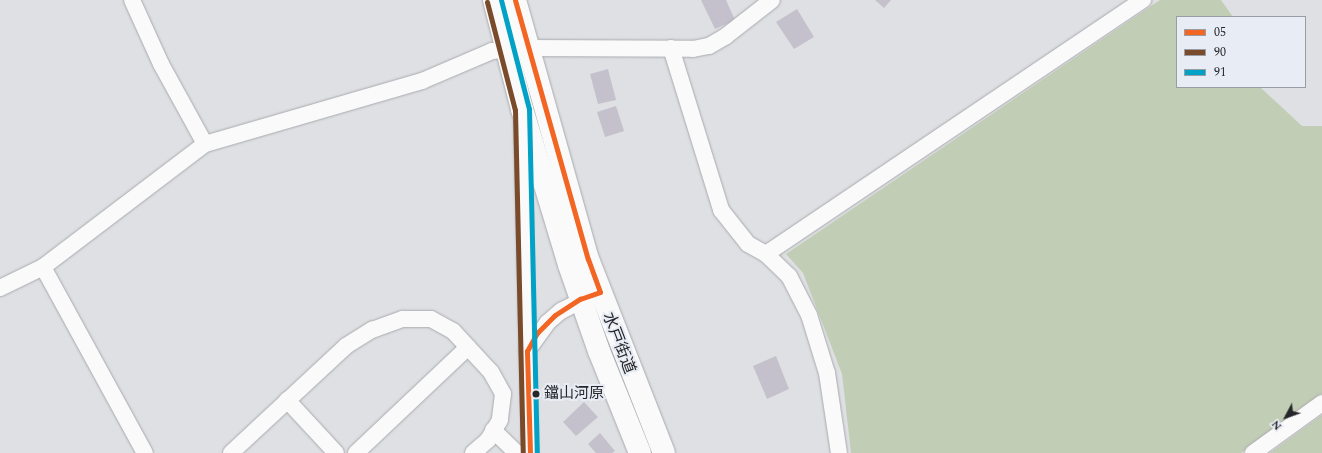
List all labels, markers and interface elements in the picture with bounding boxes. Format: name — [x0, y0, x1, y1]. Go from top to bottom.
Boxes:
legend — [1176, 16, 1306, 88]
text: 05 — [1214, 23, 1226, 42]
text: 90 — [1214, 43, 1226, 62]
text: 91 — [1214, 63, 1226, 82]
street label: 水戸街道 — [599, 310, 639, 376]
place label: 鐺山河原 — [544, 385, 604, 403]
marker: 鐺山河原 — [531, 389, 541, 399]
north arrow — [1266, 397, 1306, 437]
text: N — [1267, 416, 1286, 434]

